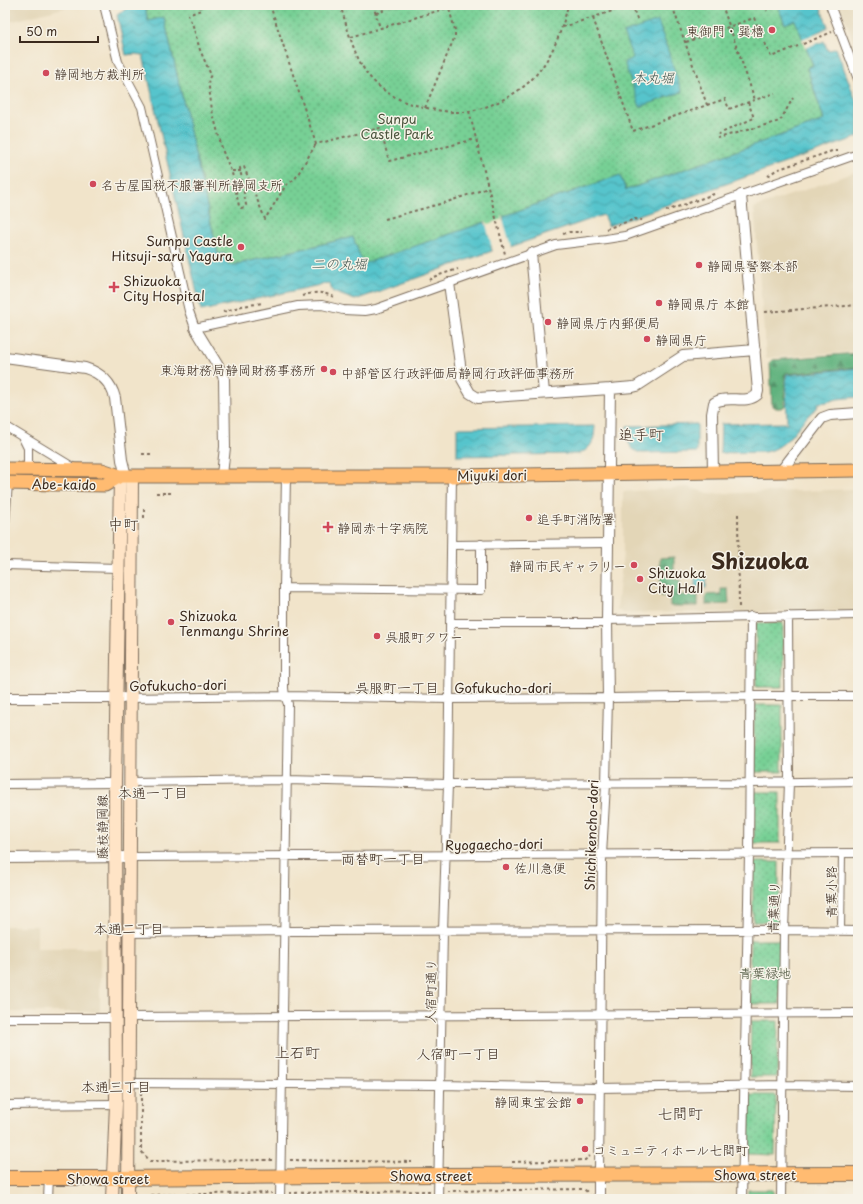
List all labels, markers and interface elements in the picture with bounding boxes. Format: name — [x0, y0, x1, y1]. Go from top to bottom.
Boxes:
scale bar — [20, 18, 98, 44]
place label: 東御門・巽櫓 — [686, 21, 764, 40]
text: 50 m — [26, 22, 57, 40]
marker: 東御門・巽櫓 — [767, 25, 777, 35]
place label: 静岡地方裁判所 — [54, 64, 145, 83]
water label: 本丸堀 — [632, 67, 675, 88]
marker: 静岡地方裁判所 — [41, 68, 51, 78]
park label: Sunpu Castle Park — [361, 109, 433, 143]
place label: 名古屋国税不服審判所静岡支所 — [101, 175, 283, 194]
marker: 名古屋国税不服審判所静岡支所 — [88, 179, 98, 189]
place label: Sumpu Castle Hitsuji-saru Yagura — [112, 231, 233, 265]
marker: Sumpu Castle Hitsuji-saru Yagura — [236, 242, 246, 252]
water label: 二の丸堀 — [311, 253, 368, 274]
place label: 静岡県警察本部 — [707, 256, 798, 275]
marker: 静岡県警察本部 — [694, 260, 704, 270]
place label: Shizuoka City Hospital — [123, 271, 205, 305]
marker: Shizuoka City Hospital — [108, 281, 120, 293]
place label: 静岡県庁 本館 — [667, 294, 749, 313]
marker: 静岡県庁 本館 — [654, 298, 664, 308]
place label: 静岡県庁内郵便局 — [556, 313, 660, 332]
marker: 静岡県庁内郵便局 — [543, 317, 553, 327]
place label: 静岡県庁 — [655, 330, 707, 349]
marker: 静岡県庁 — [642, 334, 652, 344]
place label: 東海財務局静岡財務事務所 — [160, 360, 316, 379]
place label: 中部管区行政評価局静岡行政評価事務所 — [341, 363, 575, 382]
marker: 東海財務局静岡財務事務所 — [319, 364, 329, 374]
marker: 中部管区行政評価局静岡行政評価事務所 — [328, 367, 338, 377]
district label: 追手町 — [618, 422, 664, 445]
street label: Miyuki dori — [457, 465, 527, 485]
street label: Abe-kaido — [32, 474, 96, 494]
place label: 追手町消防署 — [537, 509, 615, 528]
district label: 中町 — [108, 512, 139, 535]
marker: 追手町消防署 — [524, 513, 534, 523]
place label: 静岡赤十字病院 — [337, 518, 428, 537]
marker: 静岡赤十字病院 — [322, 521, 334, 533]
district label: Shizuoka — [711, 544, 809, 576]
place label: 静岡市民ギャラリー — [509, 556, 626, 575]
marker: 静岡市民ギャラリー — [629, 560, 639, 570]
place label: Shizuoka City Hall — [648, 563, 707, 597]
marker: Shizuoka City Hall — [635, 574, 645, 584]
place label: Shizuoka Tenmangu Shrine — [179, 606, 289, 640]
marker: Shizuoka Tenmangu Shrine — [166, 617, 176, 627]
place label: 呉服町タワー — [385, 627, 463, 646]
marker: 呉服町タワー — [372, 631, 382, 641]
street label: Gofukucho-dori — [129, 675, 227, 695]
district label: 呉服町一丁目 — [355, 677, 439, 698]
street label: Gofukucho-dori — [454, 678, 552, 697]
street label: Shichikencho-dori — [580, 779, 602, 891]
district label: 本通一丁目 — [118, 782, 188, 803]
street label: 藤枝静岡線 — [92, 794, 111, 860]
street label: Ryogaecho-dori — [445, 834, 543, 854]
district label: 両替町一丁目 — [341, 848, 425, 869]
place label: 佐川急便 — [514, 858, 566, 877]
marker: 佐川急便 — [501, 862, 511, 872]
street label: 青葉小路 — [821, 866, 840, 918]
street label: 青葉通り — [763, 881, 783, 933]
district label: 本通二丁目 — [94, 918, 164, 939]
street label: 人宿町通り — [420, 958, 440, 1024]
park label: 青葉緑地 — [739, 963, 791, 982]
district label: 上石町 — [274, 1040, 320, 1063]
district label: 人宿町一丁目 — [416, 1043, 500, 1064]
district label: 本通三丁目 — [81, 1076, 151, 1097]
place label: 静岡東宝会館 — [494, 1092, 572, 1111]
marker: 静岡東宝会館 — [575, 1096, 585, 1106]
district label: 七間町 — [657, 1101, 703, 1124]
place label: コミュニティホール七間町 — [593, 1140, 748, 1159]
marker: コミュニティホール七間町 — [580, 1144, 590, 1154]
street label: Showa street — [714, 1165, 796, 1184]
street label: Showa street — [390, 1166, 472, 1185]
street label: Showa street — [67, 1169, 149, 1188]

